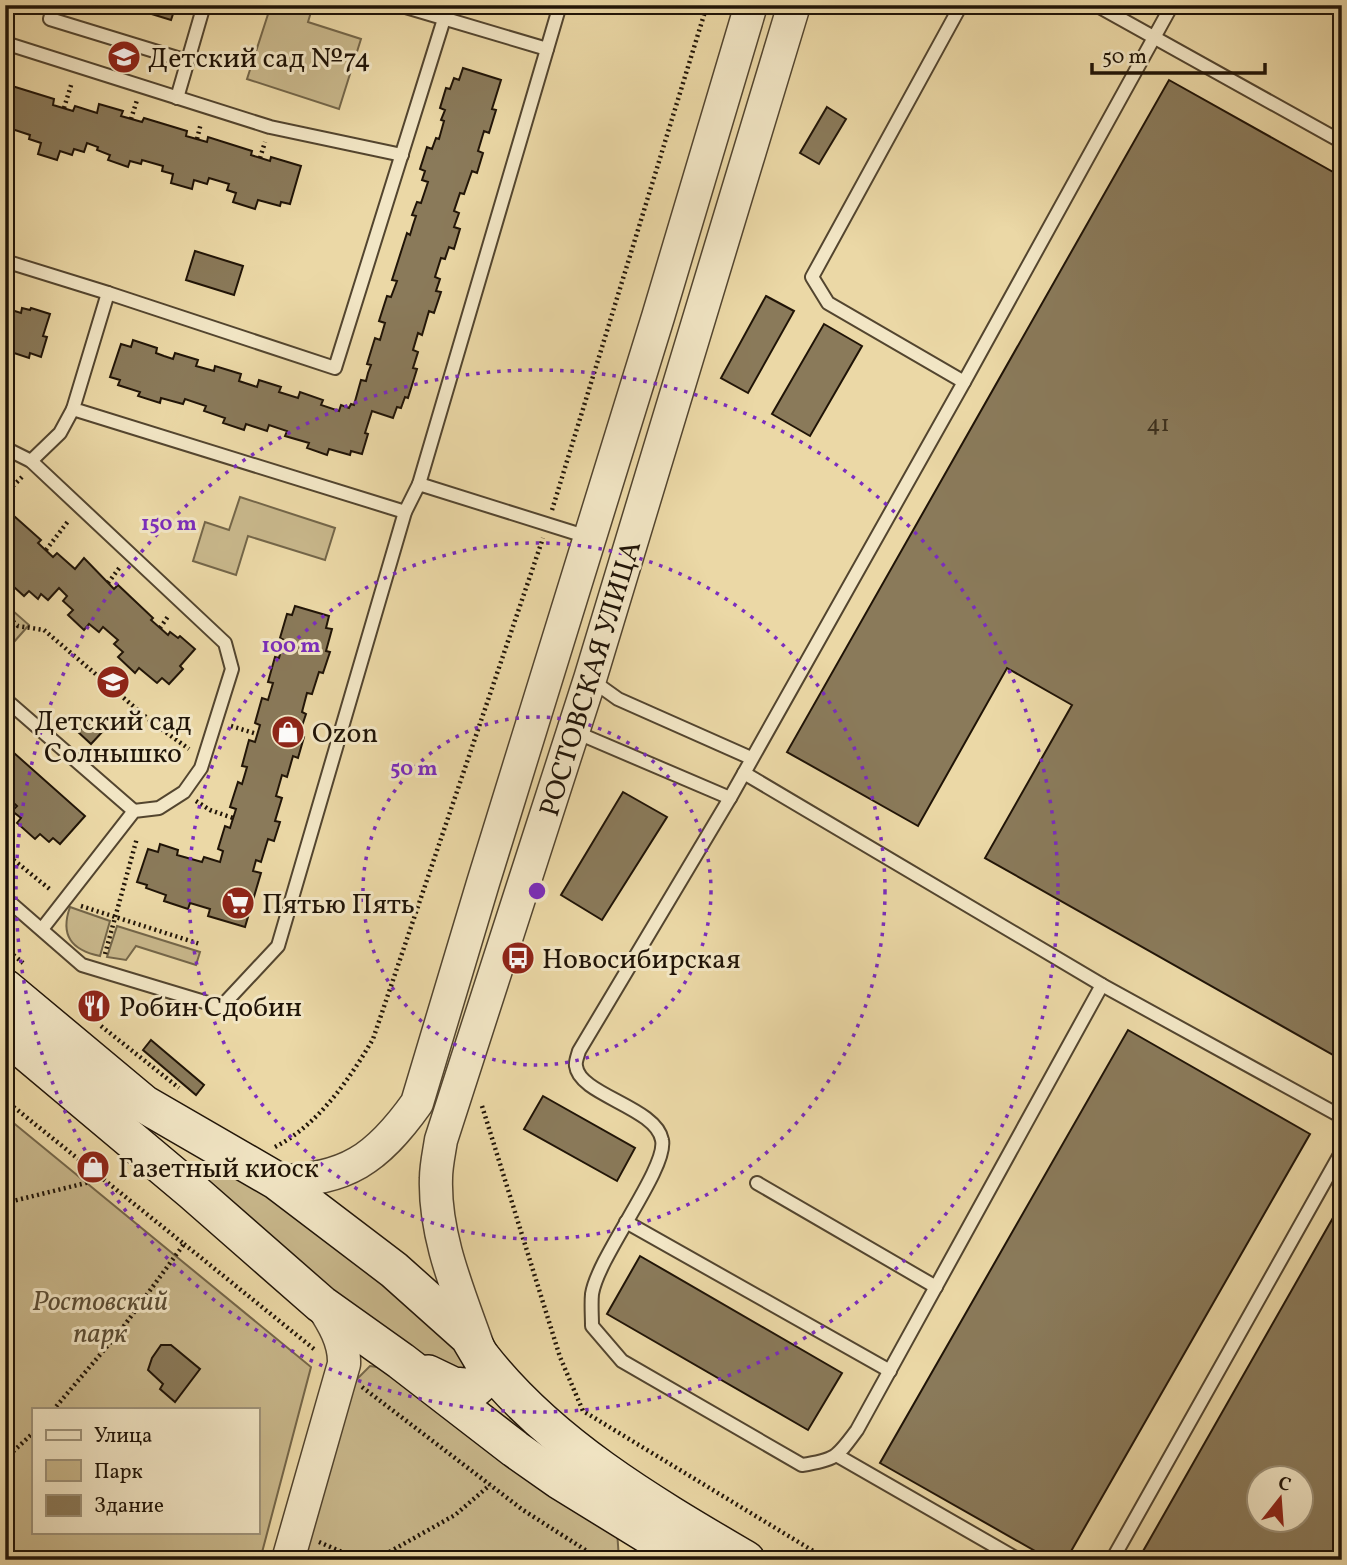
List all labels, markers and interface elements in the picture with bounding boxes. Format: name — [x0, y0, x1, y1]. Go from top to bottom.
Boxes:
scale bar — [1092, 32, 1265, 76]
school or university icon: Детский сад №74 — [105, 38, 143, 76]
place label: Детский сад №74 — [148, 40, 371, 79]
text: 50 m — [1102, 43, 1147, 72]
house number: 41 — [1146, 408, 1170, 442]
text: 150 m — [141, 510, 197, 539]
street label: РОСТОВСКАЯ УЛИЦА — [531, 536, 652, 821]
text: 100 m — [261, 632, 321, 661]
school or university icon: Детский сад Солнышко — [94, 663, 132, 701]
place label: Детский сад Солнышко — [35, 703, 192, 774]
shop icon: Ozon — [269, 713, 307, 751]
place label: Ozon — [312, 715, 378, 754]
text: 50 m — [390, 755, 438, 784]
centre of rings — [525, 879, 549, 903]
supermarket icon: Пятью Пять — [219, 884, 257, 922]
place label: Пятью Пять — [262, 886, 415, 925]
bus stop icon: Новосибирская — [499, 939, 537, 977]
place label: Новосибирская — [542, 941, 741, 980]
restaurant icon: Робин Сдобин — [75, 987, 113, 1025]
place label: Робин Сдобин — [119, 989, 302, 1028]
shop icon: Газетный киоск — [74, 1148, 112, 1186]
place label: Газетный киоск — [118, 1150, 319, 1189]
park label: Ростовский парк — [32, 1283, 168, 1354]
legend — [32, 1408, 259, 1534]
text: Улица — [94, 1422, 152, 1451]
text: Парк — [94, 1458, 143, 1487]
north arrow — [1246, 1464, 1316, 1534]
text: С — [1275, 1470, 1294, 1499]
text: Здание — [94, 1492, 164, 1521]

